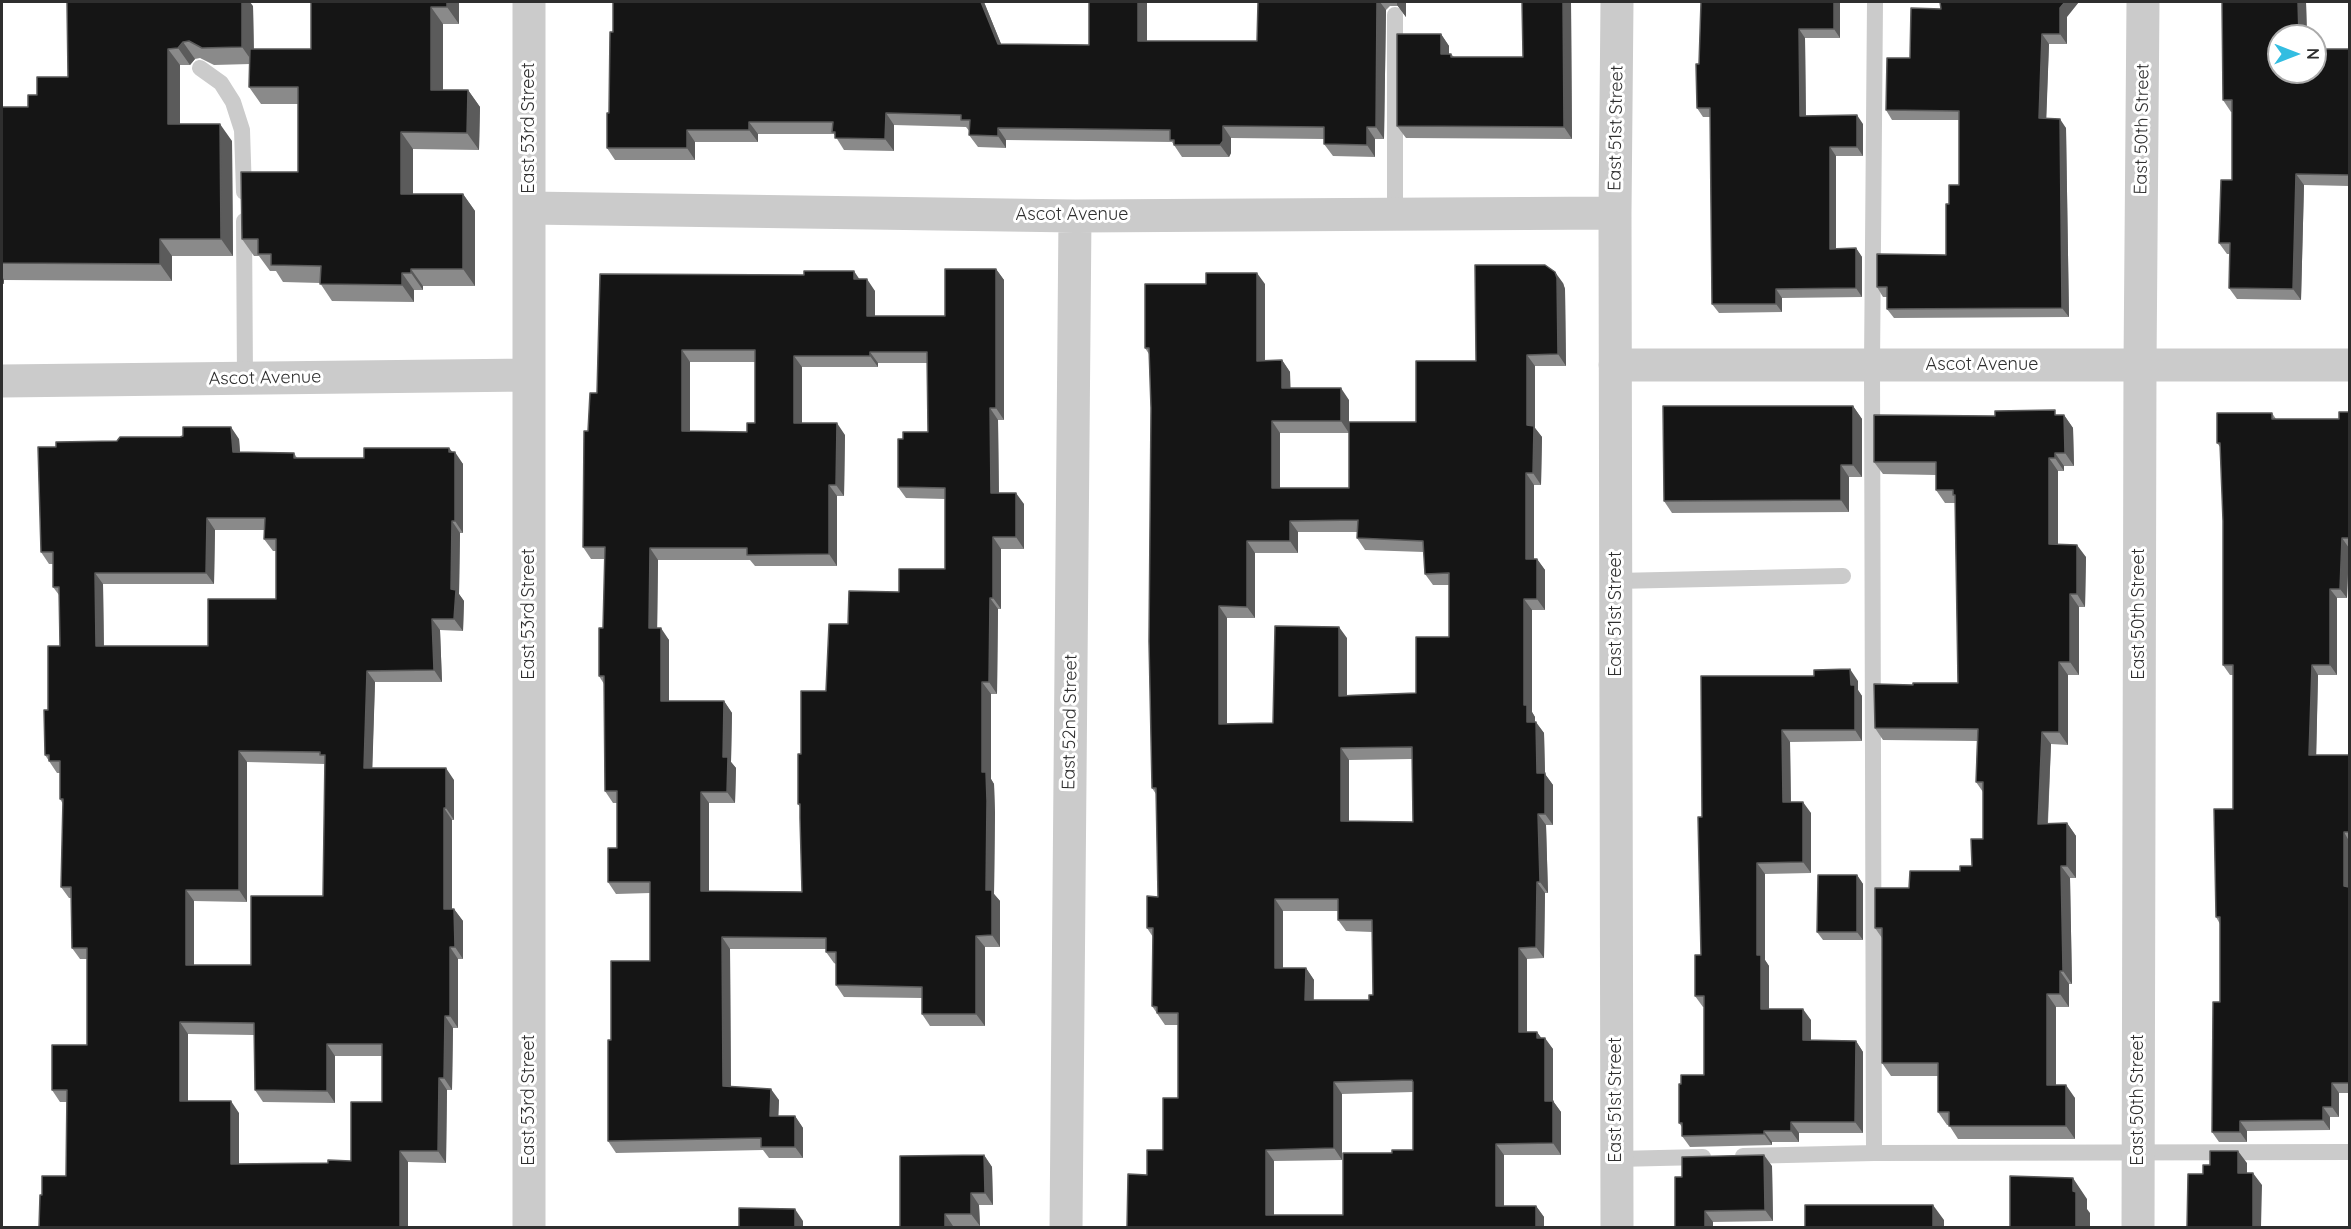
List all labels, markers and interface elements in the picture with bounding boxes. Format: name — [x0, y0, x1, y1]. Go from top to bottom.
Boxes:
north arrow — [2267, 24, 2327, 84]
text: N — [2303, 48, 2323, 60]
street label: East 53rd Street — [518, 62, 540, 194]
street label: East 50th Street — [2130, 63, 2154, 195]
street label: East 51st Street — [1604, 65, 1628, 191]
street label: Ascot Avenue — [1016, 204, 1128, 226]
street label: Ascot Avenue — [1926, 354, 2038, 376]
street label: Ascot Avenue — [208, 366, 322, 390]
street label: East 53rd Street — [518, 548, 540, 680]
street label: East 50th Street — [2128, 548, 2150, 680]
street label: East 51st Street — [1605, 551, 1627, 677]
street label: East 52nd Street — [1058, 654, 1082, 790]
street label: East 53rd Street — [518, 1034, 540, 1166]
street label: East 50th Street — [2127, 1034, 2149, 1166]
street label: East 51st Street — [1605, 1037, 1627, 1163]

